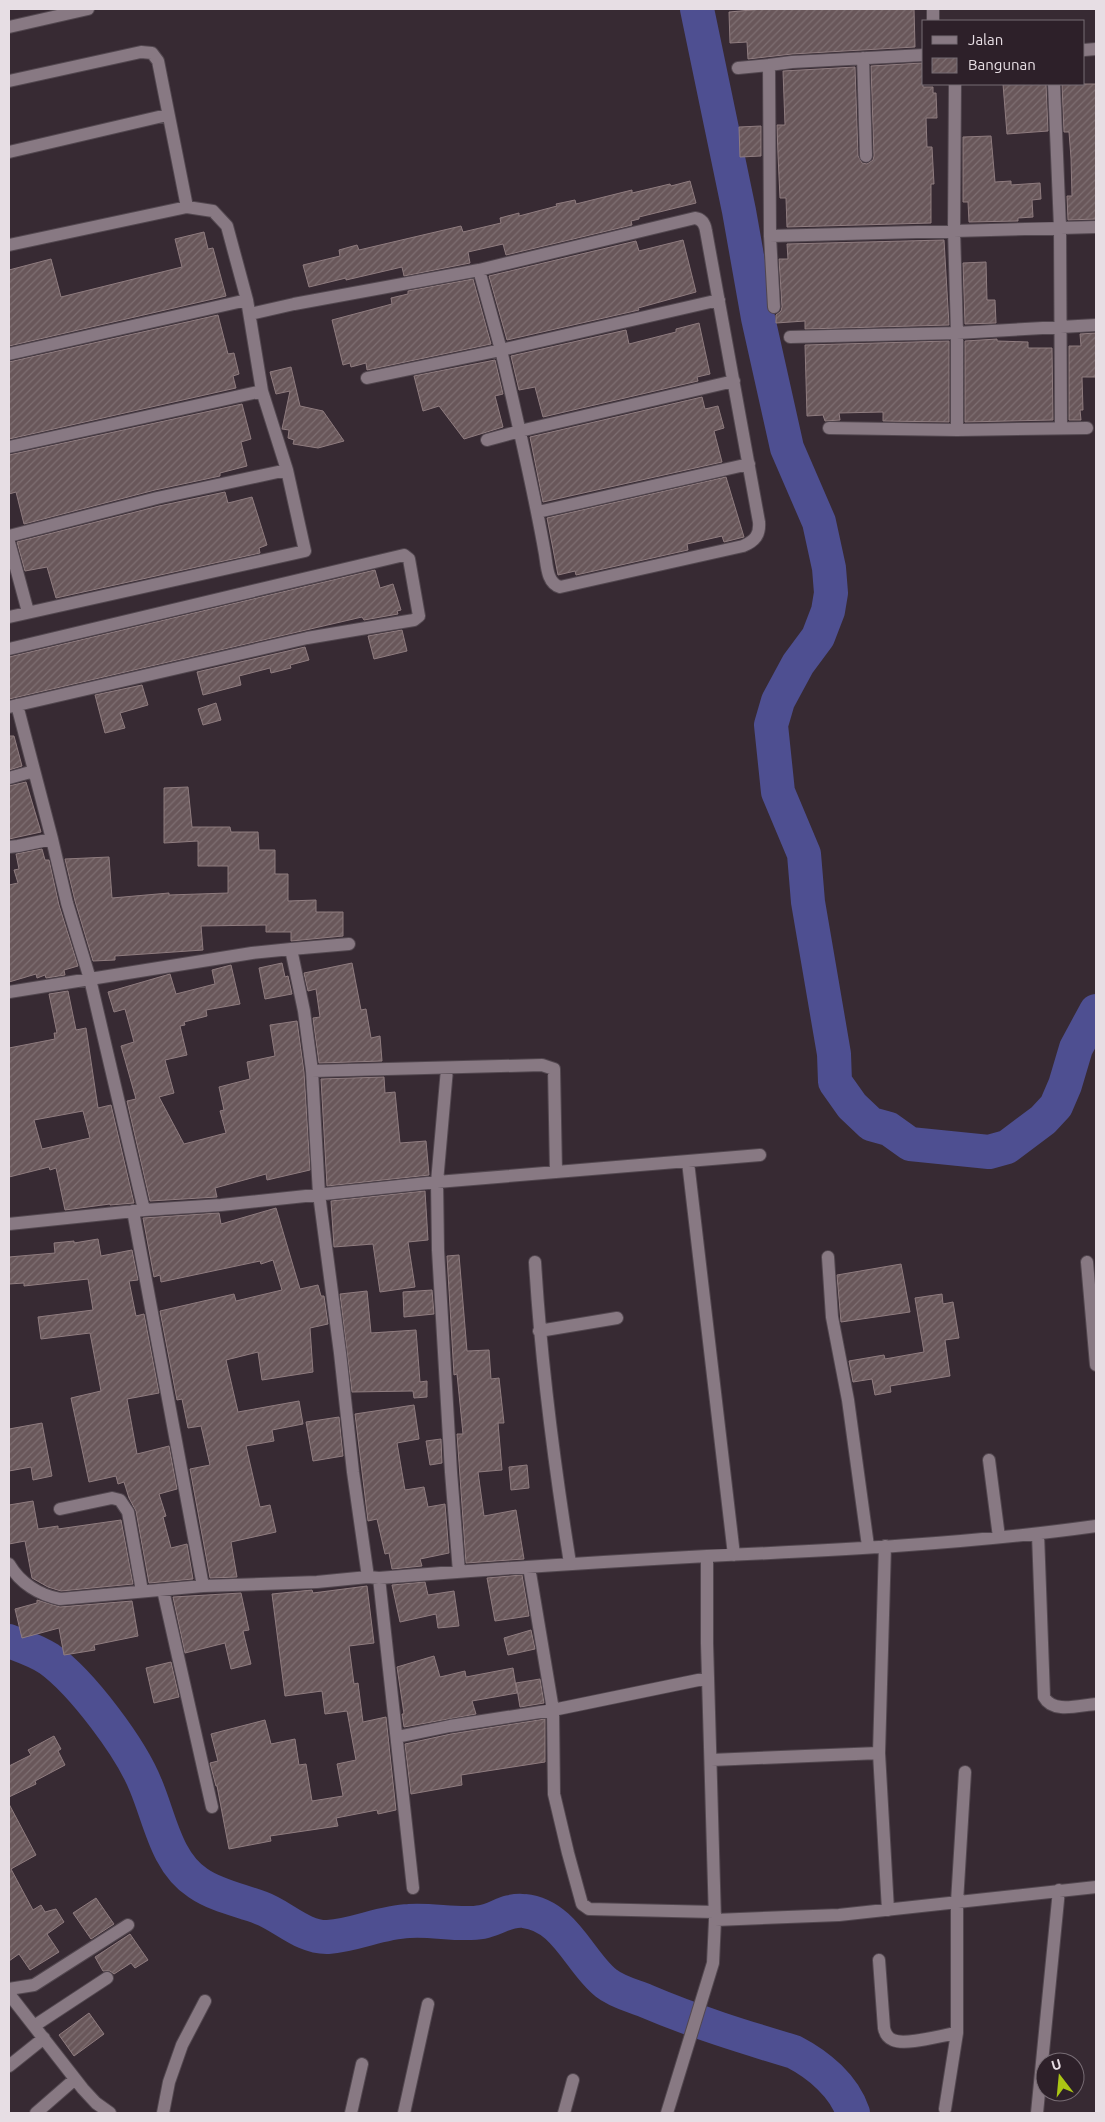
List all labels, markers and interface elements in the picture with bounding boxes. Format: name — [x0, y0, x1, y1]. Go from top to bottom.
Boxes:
legend — [922, 20, 1085, 85]
text: Jalan — [968, 31, 1003, 48]
text: Bangunan — [968, 56, 1036, 73]
north arrow — [1035, 2052, 1085, 2102]
text: U — [1049, 2055, 1063, 2074]

